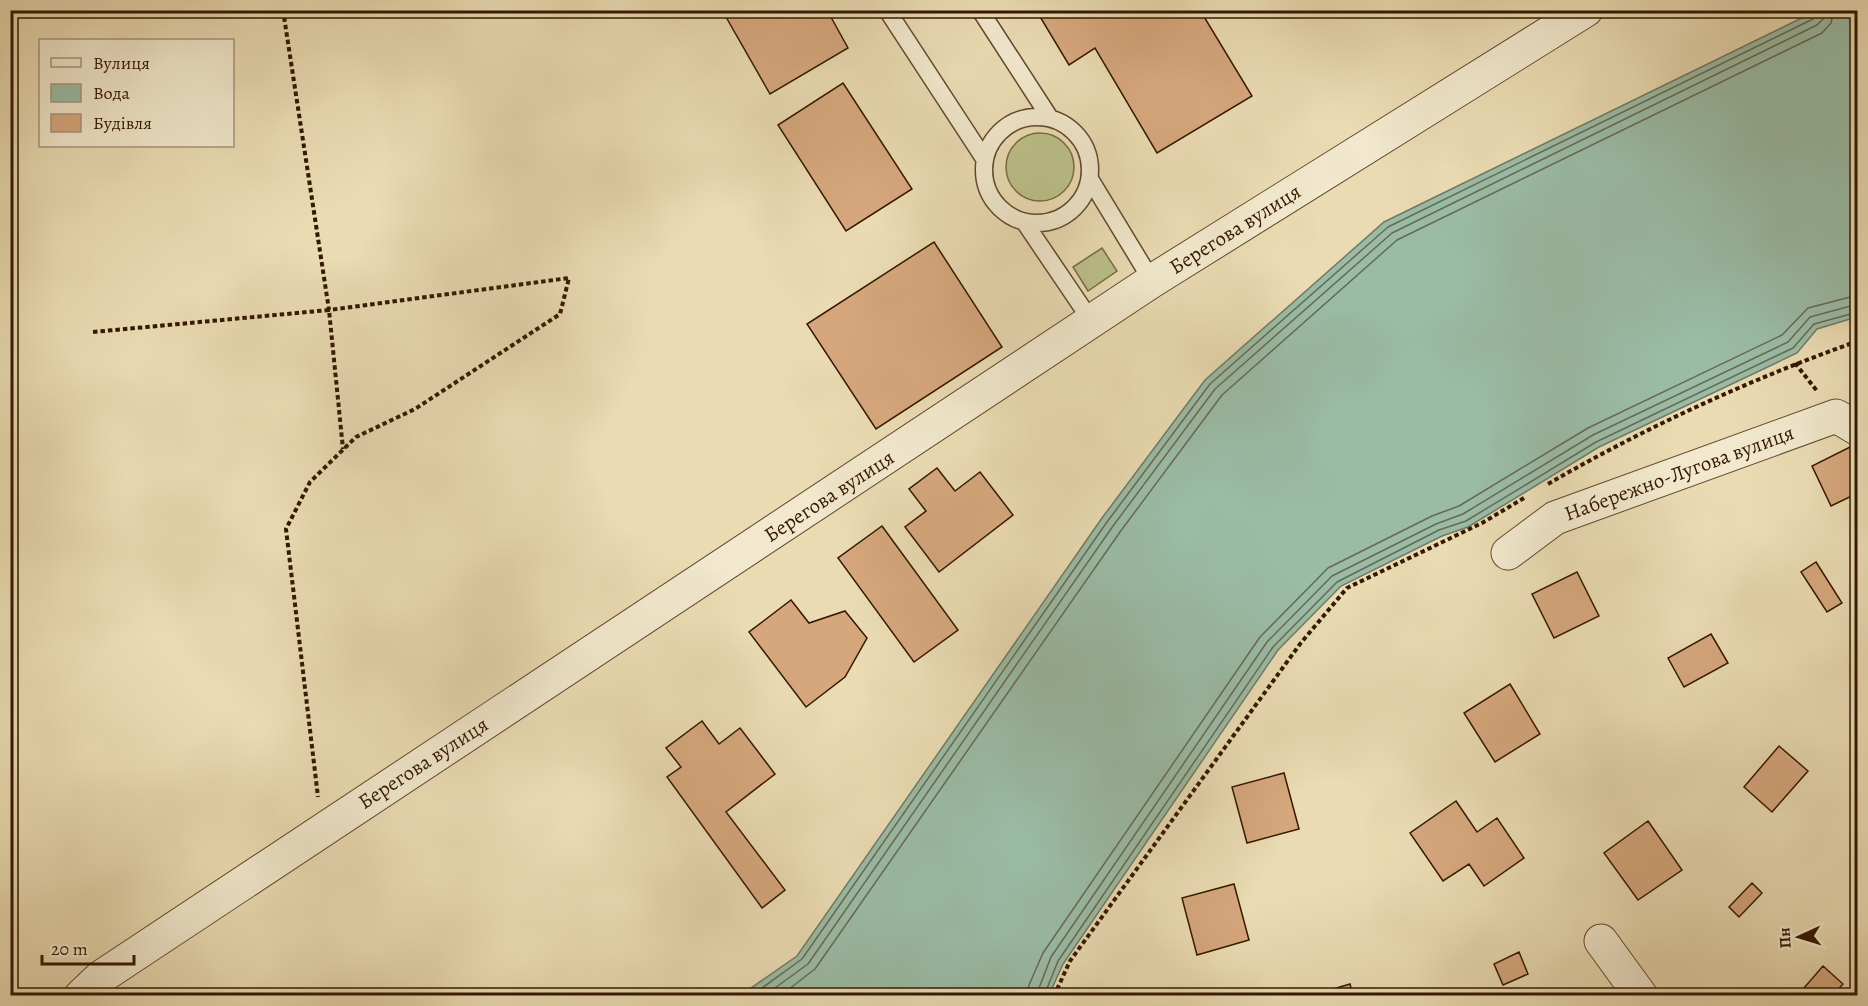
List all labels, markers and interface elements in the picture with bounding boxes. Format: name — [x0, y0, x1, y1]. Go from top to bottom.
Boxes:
legend — [39, 39, 234, 147]
text: Вулиця — [93, 51, 150, 75]
text: Вода — [93, 81, 131, 105]
text: Будівля — [93, 111, 152, 135]
street label: Берегова вулиця — [1164, 177, 1306, 281]
street label: Набережно-Лугова вулиця — [1560, 418, 1798, 528]
street label: Берегова вулиця — [758, 443, 900, 549]
street label: Берегова вулиця — [352, 710, 494, 816]
north arrow — [1769, 907, 1829, 967]
text: Пн — [1773, 927, 1797, 949]
scale bar — [42, 928, 134, 966]
text: 20 m — [51, 937, 88, 961]

